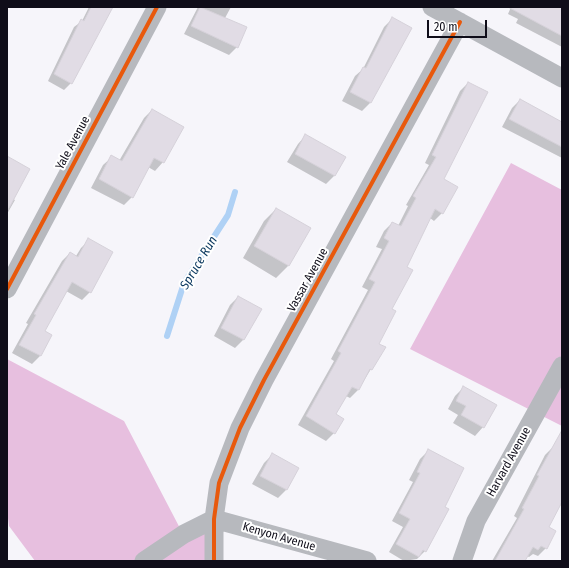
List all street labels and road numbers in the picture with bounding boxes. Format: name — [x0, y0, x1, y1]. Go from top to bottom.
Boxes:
street label: Yale Avenue — [53, 114, 93, 172]
street label: Vassar Avenue — [285, 246, 331, 314]
street label: Harvard Avenue — [484, 425, 534, 499]
street label: Kenyon Avenue — [241, 520, 317, 554]

